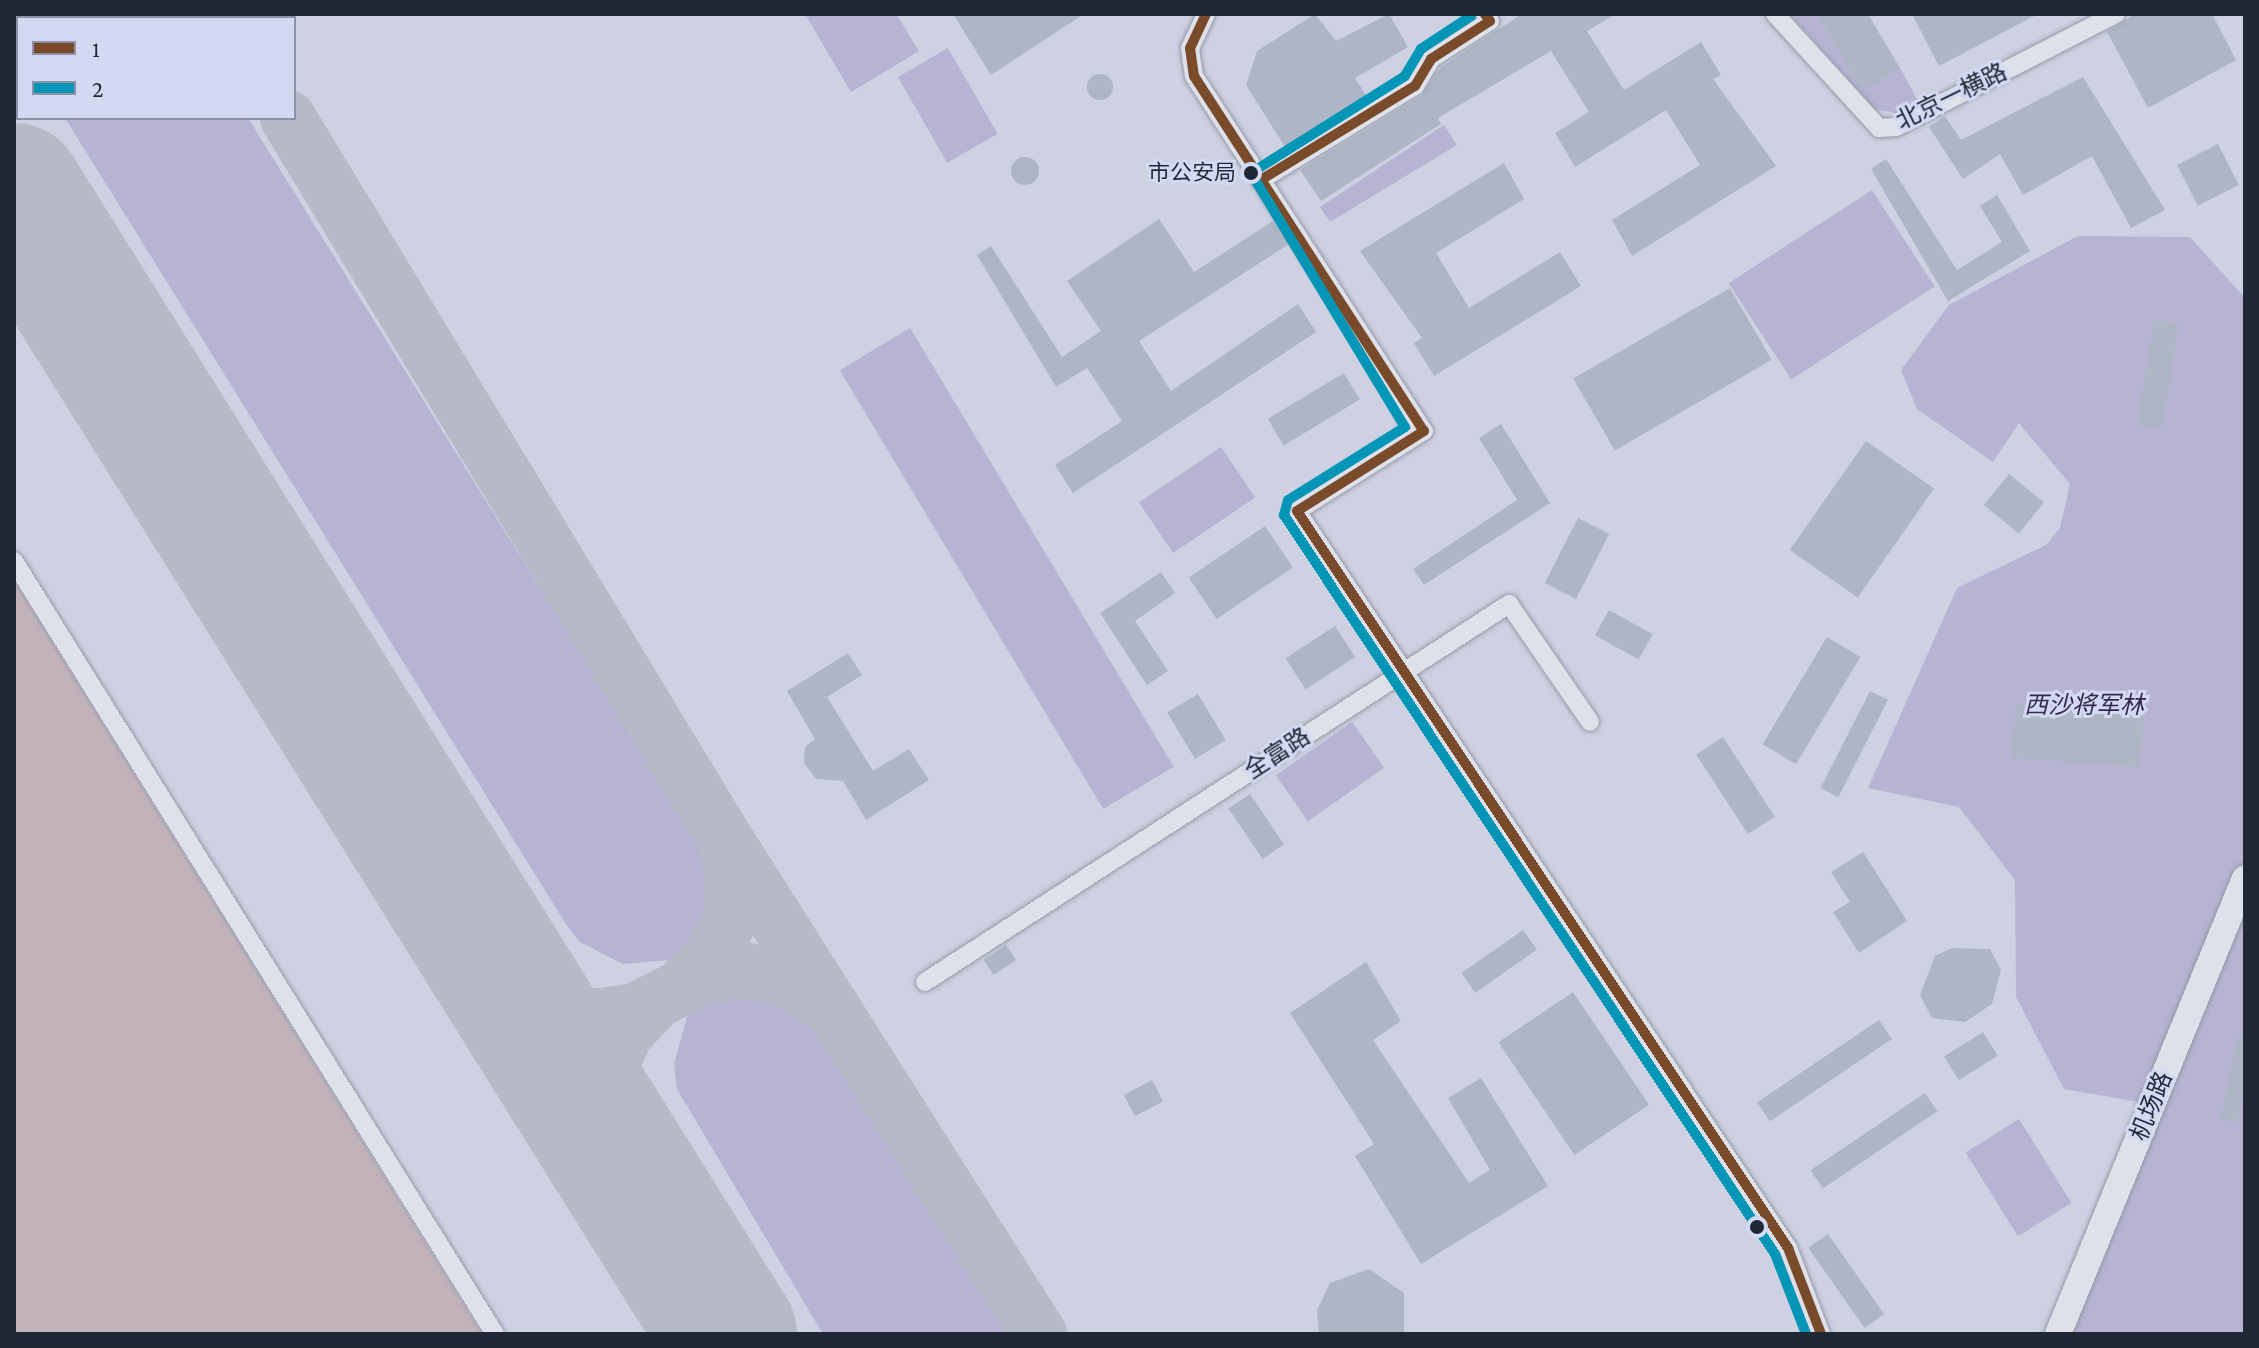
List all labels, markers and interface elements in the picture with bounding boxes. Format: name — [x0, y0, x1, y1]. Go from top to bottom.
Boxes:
legend — [16, 16, 296, 120]
text: 1 — [92, 35, 100, 62]
street label: 北京一横路 — [1891, 57, 2011, 135]
text: 2 — [92, 75, 103, 102]
place label: 市公安局 — [1148, 160, 1236, 186]
marker: 市公安局 — [1243, 165, 1259, 181]
park label: 西沙将军林 — [2024, 691, 2144, 719]
street label: 全富路 — [1239, 721, 1315, 785]
street label: 机场路 — [2124, 1067, 2178, 1145]
unlabelled marker — [1749, 1219, 1765, 1235]

